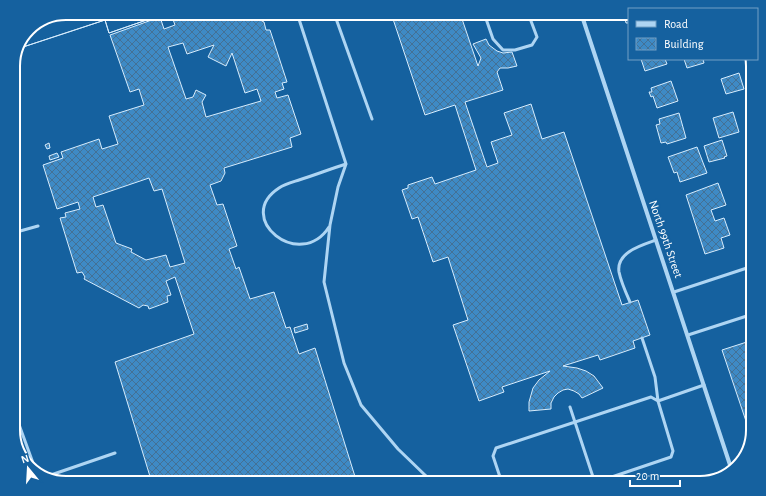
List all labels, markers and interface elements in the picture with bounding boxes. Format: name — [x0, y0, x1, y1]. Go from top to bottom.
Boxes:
legend — [628, 8, 758, 60]
text: Road — [664, 18, 688, 30]
text: Building — [664, 38, 704, 50]
street label: North 99th Street — [647, 199, 685, 280]
north arrow — [8, 448, 48, 488]
text: N — [20, 453, 30, 465]
scale bar — [630, 462, 680, 488]
text: 20 m — [636, 470, 659, 482]

